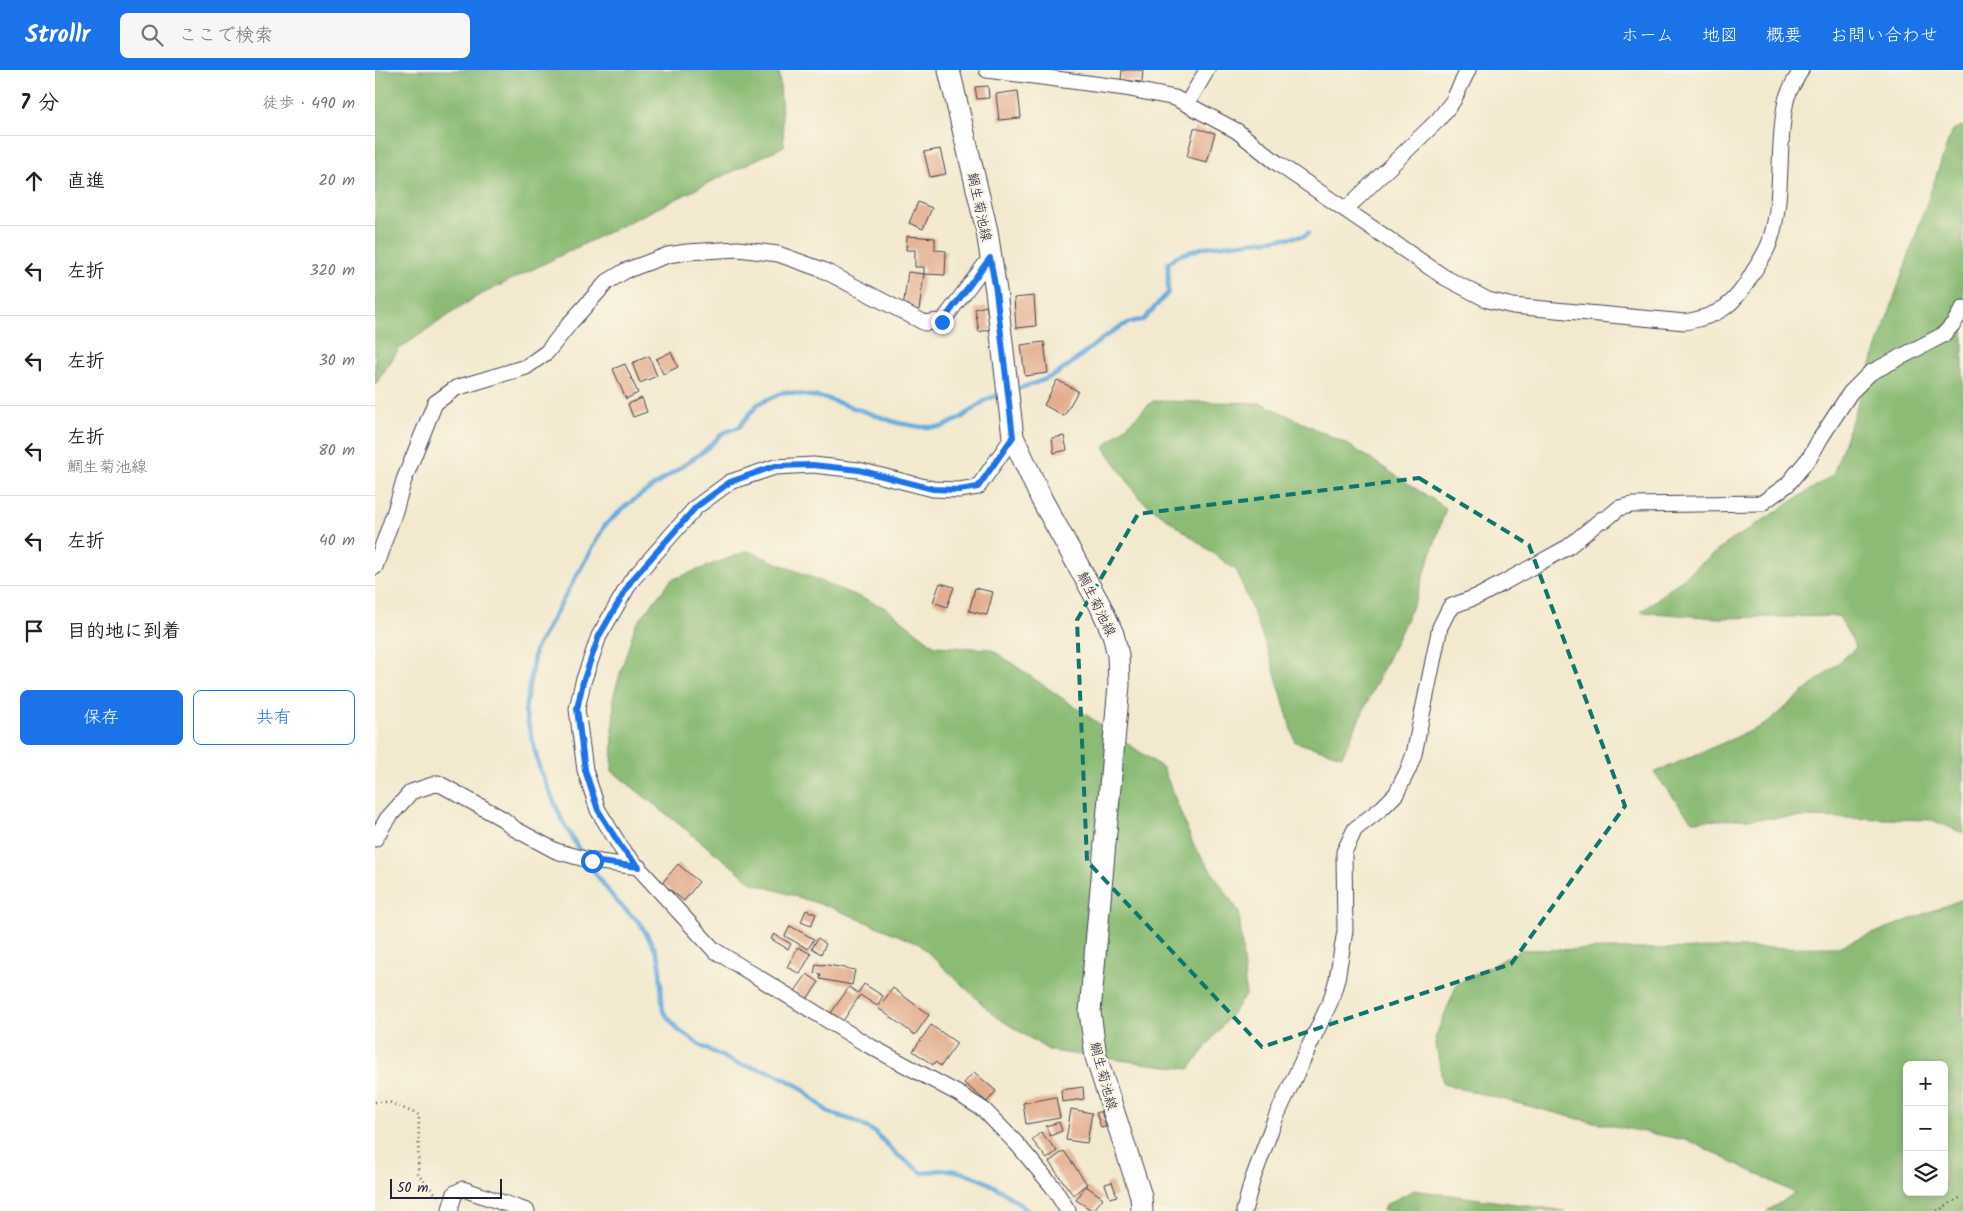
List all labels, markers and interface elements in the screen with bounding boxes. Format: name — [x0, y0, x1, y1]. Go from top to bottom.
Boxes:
search box — [120, 13, 470, 58]
text: Strollr — [25, 16, 90, 55]
icon: search — [138, 21, 166, 49]
text: ここで検索 — [178, 21, 273, 51]
text: ホーム — [1621, 22, 1674, 51]
text: 地図 — [1702, 22, 1738, 51]
text: 概要 — [1766, 22, 1802, 51]
text: お問い合わせ — [1830, 22, 1938, 51]
text: 7 分 — [20, 87, 59, 120]
text: 徒歩 · 490 m — [263, 91, 355, 116]
icon: ahead — [20, 167, 48, 195]
text: 直進 — [67, 167, 105, 197]
text: 20 m — [319, 168, 355, 193]
street label: 鯛生菊池線 — [961, 171, 997, 244]
icon: left — [20, 257, 48, 285]
text: 左折 — [67, 257, 105, 287]
text: 320 m — [309, 258, 355, 283]
route end — [931, 311, 954, 334]
icon: left — [20, 347, 48, 375]
text: 左折 — [67, 347, 105, 377]
text: 30 m — [319, 348, 355, 373]
text: 左折 — [67, 423, 105, 453]
icon: left — [20, 437, 48, 465]
text: 80 m — [318, 438, 355, 463]
text: 鯛生菊池線 — [67, 455, 147, 480]
icon: left — [20, 527, 48, 555]
text: 左折 — [67, 527, 105, 557]
text: 40 m — [319, 528, 355, 553]
street label: 鯛生菊池線 — [1071, 568, 1121, 641]
icon: arrive — [20, 617, 48, 645]
text: 目的地に到着 — [67, 617, 181, 647]
button: 保存 — [20, 690, 183, 745]
button: 共有 — [193, 690, 355, 745]
route start — [581, 850, 604, 873]
street label: 鯛生菊池線 — [1083, 1040, 1123, 1113]
map controls — [1903, 1061, 1948, 1196]
button: + — [1903, 1061, 1948, 1106]
button: − — [1903, 1106, 1948, 1151]
button: layers — [1903, 1151, 1948, 1196]
scale bar — [390, 1176, 503, 1199]
text: 50 m — [397, 1177, 428, 1199]

